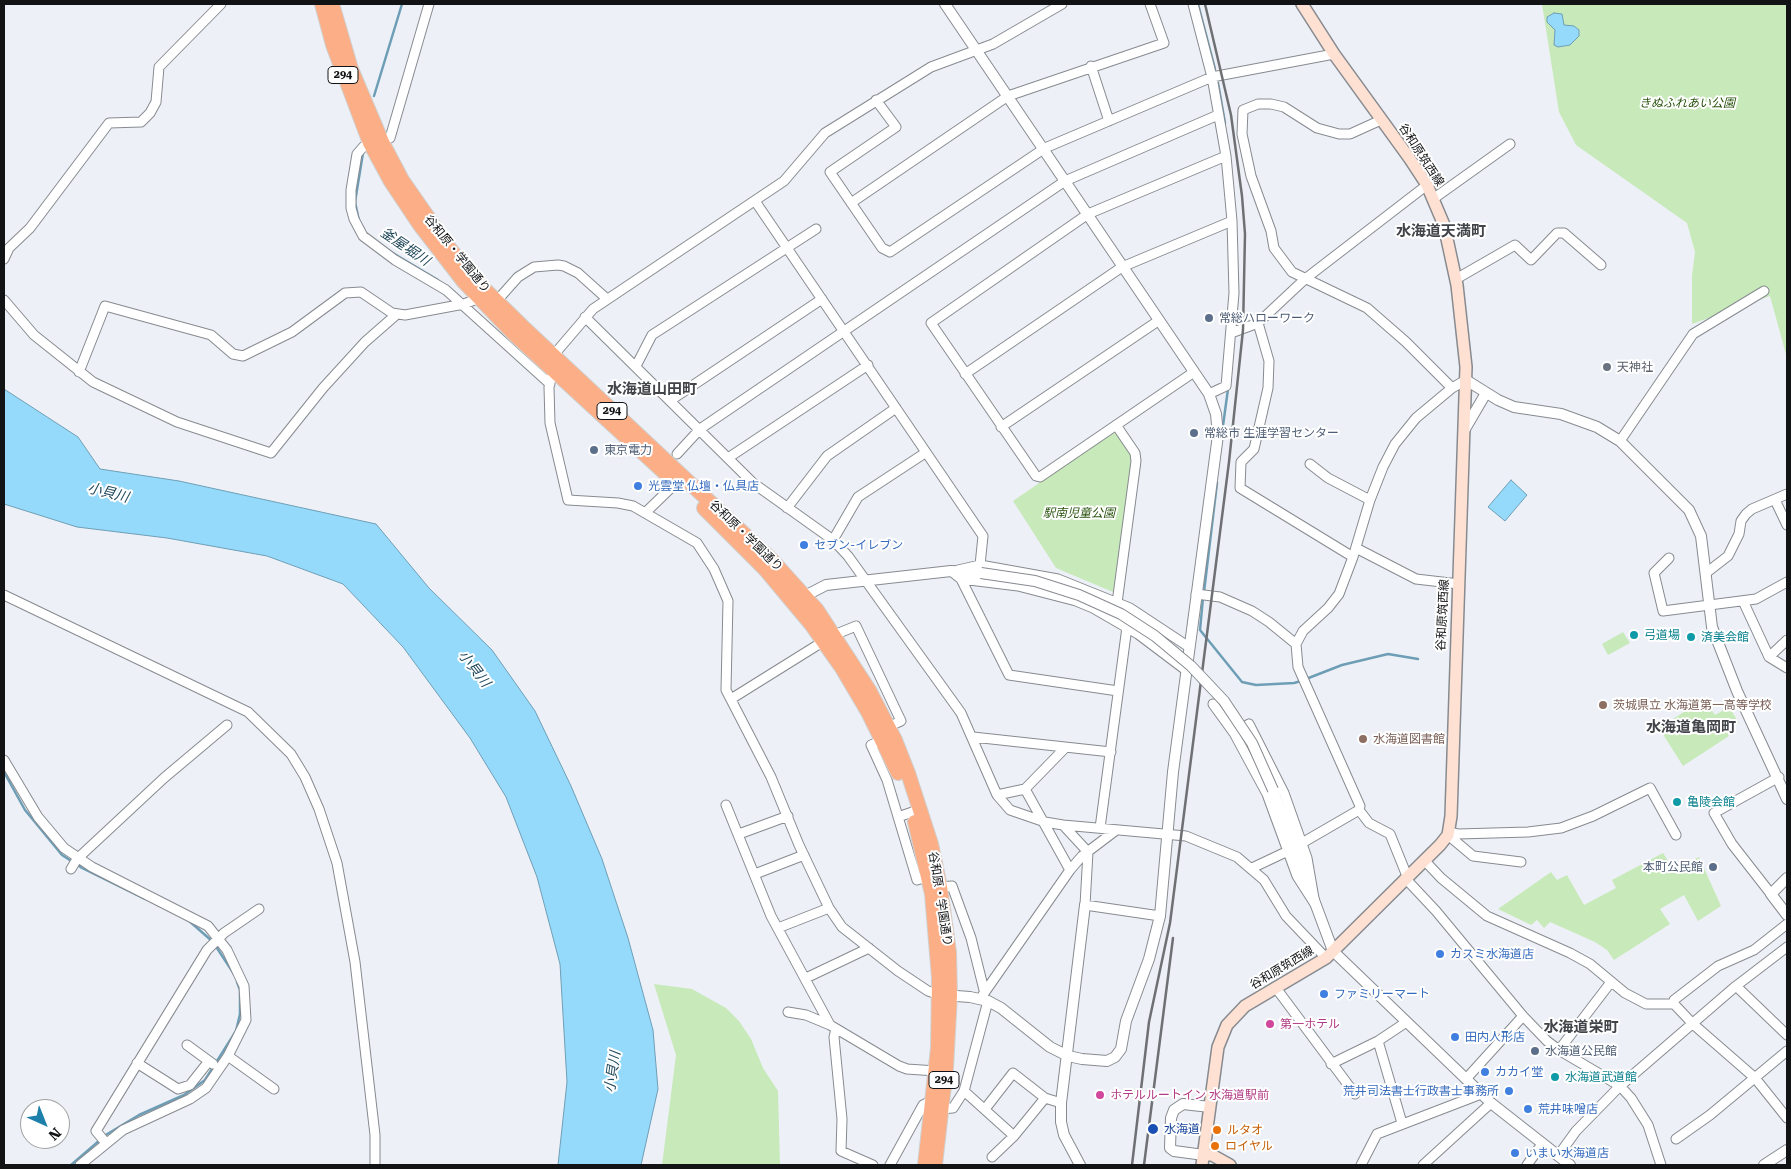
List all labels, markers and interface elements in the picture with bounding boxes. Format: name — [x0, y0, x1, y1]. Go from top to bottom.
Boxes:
road number: 294 — [328, 66, 358, 84]
park label: きぬふれあい公園 — [1639, 96, 1735, 110]
street label: 谷和原筑西線 — [1395, 121, 1447, 189]
street label: 谷和原・学園通り — [421, 212, 493, 296]
district label: 水海道天満町 — [1396, 223, 1486, 241]
water label: 釜屋堀川 — [377, 224, 433, 270]
place label: 常総ハローワーク — [1219, 311, 1315, 325]
marker: 常総ハローワーク — [1203, 312, 1215, 324]
place label: 天神社 — [1617, 360, 1653, 374]
marker: 天神社 — [1601, 361, 1613, 373]
district label: 水海道山田町 — [607, 381, 697, 399]
road number: 294 — [597, 402, 627, 420]
place label: 常総市 生涯学習センター — [1204, 426, 1339, 440]
marker: 常総市 生涯学習センター — [1188, 427, 1200, 439]
place label: 東京電力 — [604, 443, 652, 457]
marker: 東京電力 — [588, 444, 600, 456]
place label: 光雲堂 仏壇・仏具店 — [648, 479, 759, 493]
water label: 小貝川 — [86, 480, 130, 506]
marker: 光雲堂 仏壇・仏具店 — [632, 480, 644, 492]
street label: 谷和原・学園通り — [706, 497, 786, 575]
park label: 駅南児童公園 — [1043, 506, 1115, 520]
place label: セブン-イレブン — [814, 538, 903, 552]
marker: セブン-イレブン — [798, 539, 810, 551]
street label: 谷和原筑西線 — [1434, 579, 1452, 651]
place label: 弓道場 — [1644, 628, 1680, 642]
marker: 弓道場 — [1628, 629, 1640, 641]
place label: 済美会館 — [1701, 630, 1749, 644]
marker: 済美会館 — [1685, 631, 1697, 643]
water label: 小貝川 — [454, 647, 494, 691]
place label: 茨城県立 水海道第一高等学校 — [1613, 698, 1772, 712]
marker: 茨城県立 水海道第一高等学校 — [1597, 699, 1609, 711]
district label: 水海道亀岡町 — [1646, 719, 1736, 737]
place label: 水海道図書館 — [1373, 732, 1445, 746]
marker: 水海道図書館 — [1357, 733, 1369, 745]
place label: 亀陵会館 — [1687, 795, 1735, 809]
marker: 亀陵会館 — [1671, 796, 1683, 808]
street label: 谷和原・学園通り — [925, 850, 955, 948]
place label: 本町公民館 — [1643, 860, 1703, 874]
marker: 本町公民館 — [1707, 861, 1719, 873]
street label: 谷和原筑西線 — [1247, 943, 1317, 993]
place label: カスミ水海道店 — [1450, 947, 1534, 961]
marker: カスミ水海道店 — [1434, 948, 1446, 960]
place label: ファミリーマート — [1334, 987, 1430, 1001]
marker: ファミリーマート — [1318, 988, 1330, 1000]
place label: 第一ホテル — [1280, 1017, 1340, 1031]
marker: 第一ホテル — [1264, 1018, 1276, 1030]
district label: 水海道栄町 — [1544, 1019, 1618, 1037]
place label: 田内人形店 — [1465, 1030, 1525, 1044]
marker: 田内人形店 — [1449, 1031, 1461, 1043]
place label: 水海道公民館 — [1545, 1044, 1617, 1058]
marker: 水海道公民館 — [1529, 1045, 1541, 1057]
water label: 小貝川 — [602, 1050, 624, 1094]
place label: カカイ堂 — [1495, 1065, 1543, 1079]
marker: カカイ堂 — [1479, 1066, 1491, 1078]
place label: 水海道武道館 — [1565, 1070, 1637, 1084]
marker: 水海道武道館 — [1549, 1071, 1561, 1083]
road number: 294 — [929, 1072, 959, 1088]
place label: 荒井司法書士行政書士事務所 — [1343, 1084, 1499, 1098]
marker: 荒井司法書士行政書士事務所 — [1503, 1085, 1515, 1097]
place label: ホテルルートイン 水海道駅前 — [1110, 1088, 1269, 1102]
marker: ホテルルートイン 水海道駅前 — [1094, 1089, 1106, 1101]
north arrow — [20, 1099, 70, 1149]
place label: 荒井味噌店 — [1538, 1102, 1598, 1116]
marker: 荒井味噌店 — [1522, 1103, 1534, 1115]
marker: 水海道 — [1146, 1122, 1160, 1136]
place label: 水海道 — [1164, 1122, 1200, 1136]
place label: ルタオ — [1227, 1123, 1263, 1137]
marker: ルタオ — [1211, 1124, 1223, 1136]
text: N — [45, 1125, 64, 1144]
place label: ロイヤル — [1225, 1139, 1273, 1153]
marker: ロイヤル — [1209, 1140, 1221, 1152]
place label: いまい水海道店 — [1525, 1146, 1609, 1160]
marker: いまい水海道店 — [1509, 1147, 1521, 1159]

